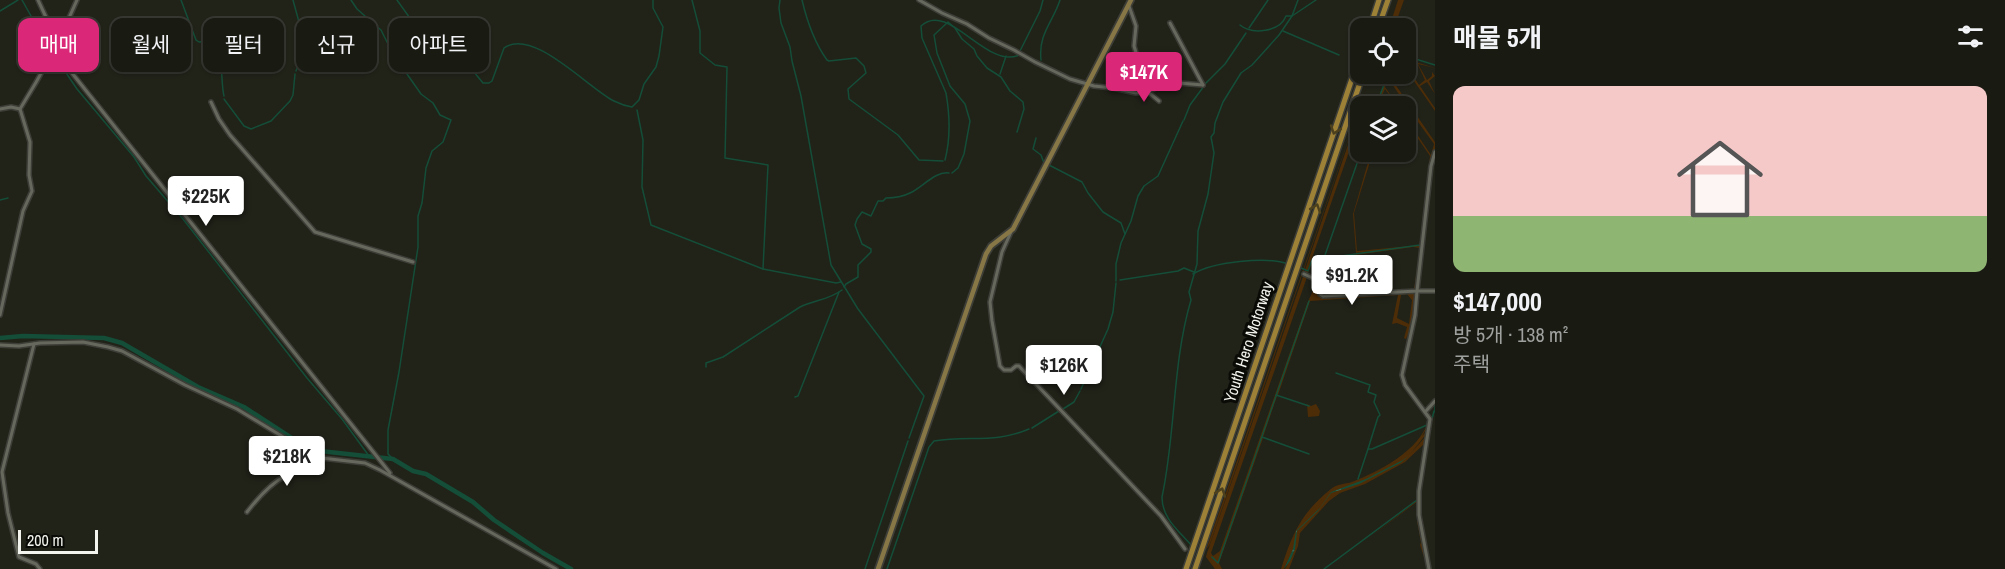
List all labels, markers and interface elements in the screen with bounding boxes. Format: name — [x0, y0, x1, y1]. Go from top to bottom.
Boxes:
chip: 매매 — [18, 18, 99, 72]
chip: 월세 — [111, 18, 191, 72]
chip: 필터 — [203, 18, 284, 72]
chip: 신규 — [296, 18, 377, 72]
chip: 아파트 — [389, 18, 489, 72]
map controls — [1350, 18, 1416, 162]
button: locate — [1350, 18, 1416, 84]
text: 매물 5개 — [1453, 20, 1543, 55]
icon: filters — [1954, 20, 1987, 53]
pin: $147K — [1102, 52, 1186, 103]
text: $147K — [1120, 58, 1168, 85]
button: layers — [1350, 96, 1416, 162]
one-way arrow — [1329, 124, 1342, 135]
icon: home — [1666, 125, 1774, 233]
pin: $225K — [164, 176, 248, 227]
text: $225K — [182, 182, 230, 209]
one-way arrow — [1309, 203, 1322, 214]
pin: $91.2K — [1303, 255, 1401, 306]
text: $91.2K — [1326, 261, 1378, 288]
street label: Youth Hero Motorway — [1218, 278, 1278, 405]
text: $147,000 — [1453, 284, 1542, 319]
text: 방 5개 · 138 m² — [1453, 321, 1568, 348]
pin: $126K — [1022, 345, 1106, 396]
text: 주택 — [1453, 350, 1490, 377]
text: $126K — [1040, 351, 1088, 378]
pin: $218K — [245, 436, 329, 487]
text: $218K — [263, 442, 311, 469]
one-way arrow — [1213, 487, 1226, 498]
scale bar — [18, 527, 98, 554]
text: 200 m — [27, 529, 63, 551]

